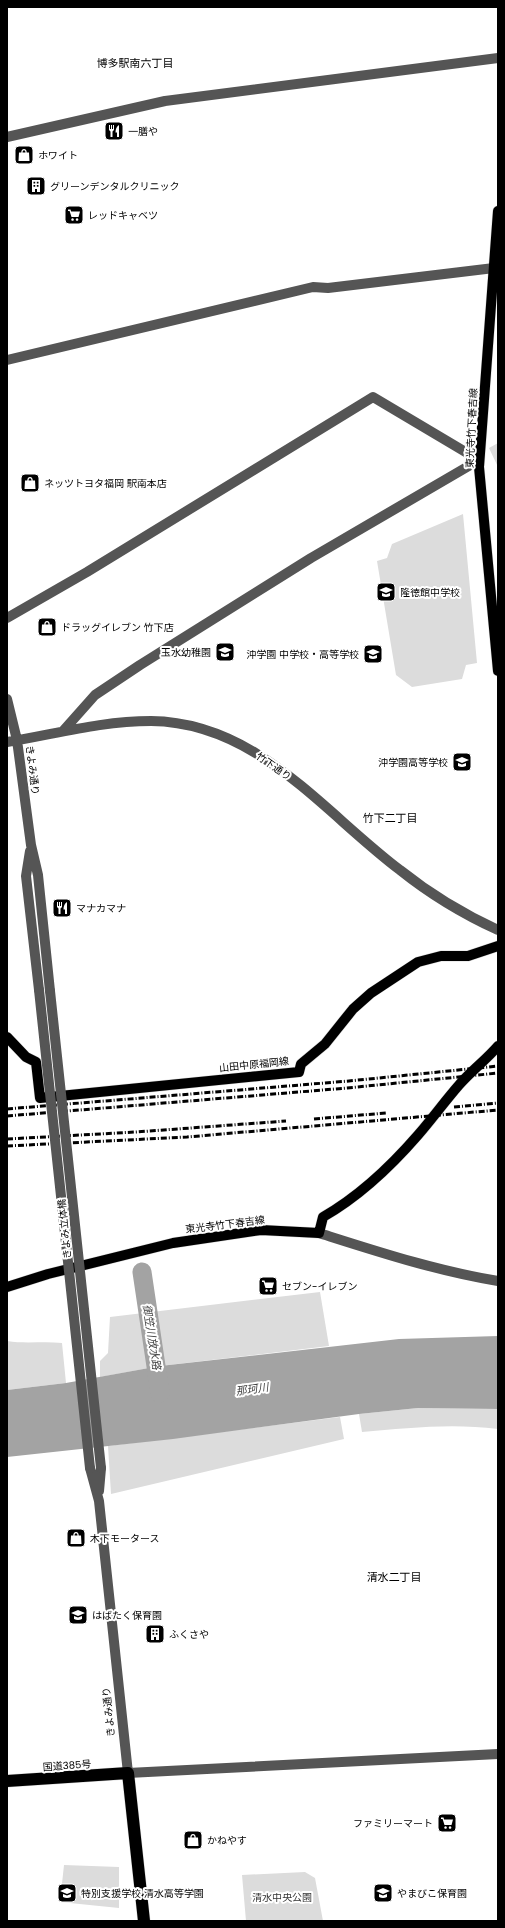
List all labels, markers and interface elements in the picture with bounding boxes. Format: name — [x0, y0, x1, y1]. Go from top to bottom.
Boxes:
district label: 博多駅南六丁目 — [97, 55, 174, 71]
restaurant icon: 一膳や — [103, 120, 125, 142]
place label: 一膳や — [128, 124, 158, 139]
shop icon: ホワイト — [13, 144, 35, 166]
place label: ホワイト — [38, 148, 78, 163]
building icon: グリーンデンタルクリニック — [25, 175, 47, 197]
place label: グリーンデンタルクリニック — [50, 179, 180, 194]
supermarket icon: レッドキャベツ — [63, 204, 85, 226]
place label: レッドキャベツ — [88, 208, 158, 223]
street label: 東光寺竹下春吉線 — [462, 388, 481, 468]
shop icon: ネッツトヨタ福岡 駅南本店 — [19, 472, 41, 494]
place label: ネッツトヨタ福岡 駅南本店 — [44, 476, 167, 491]
school or university icon: 隆徳館中学校 — [375, 581, 397, 603]
place label: 隆徳館中学校 — [400, 585, 460, 600]
shop icon: ドラッグイレブン 竹下店 — [36, 616, 58, 638]
place label: ドラッグイレブン 竹下店 — [61, 620, 174, 635]
school or university icon: 玉水幼稚園 — [214, 641, 236, 663]
school or university icon: 沖学園 中学校・高等学校 — [362, 643, 384, 665]
place label: 玉水幼稚園 — [161, 645, 211, 660]
place label: 沖学園 中学校・高等学校 — [246, 647, 359, 662]
street label: きよみ通り — [22, 744, 43, 796]
street label: 竹下通り — [253, 749, 294, 784]
school or university icon: 沖学園高等学校 — [451, 751, 473, 773]
place label: 沖学園高等学校 — [378, 755, 448, 770]
district label: 竹下二丁目 — [363, 810, 418, 826]
restaurant icon: マナカマナ — [51, 897, 73, 919]
place label: マナカマナ — [76, 901, 126, 916]
street label: 山田中原福岡線 — [218, 1053, 290, 1076]
street label: きよみ立体橋 — [54, 1198, 75, 1260]
street label: 東光寺竹下春吉線 — [184, 1212, 266, 1237]
supermarket icon: セブン-イレブン — [257, 1275, 279, 1297]
place label: セブン-イレブン — [282, 1279, 358, 1294]
water label: 御笠川放水路 — [139, 1303, 165, 1372]
water label: 那珂川 — [235, 1379, 270, 1399]
shop icon: 木下モータース — [65, 1527, 87, 1549]
place label: 木下モータース — [90, 1531, 160, 1546]
district label: 清水二丁目 — [367, 1569, 422, 1585]
school or university icon: はばたく保育園 — [67, 1604, 89, 1626]
place label: はばたく保育園 — [92, 1608, 162, 1623]
building icon: ふくさや — [144, 1623, 166, 1645]
place label: ふくさや — [169, 1627, 209, 1642]
street label: きよみ通り — [98, 1686, 119, 1738]
street label: 国道385号 — [42, 1756, 92, 1775]
supermarket icon: ファミリーマート — [436, 1812, 458, 1834]
place label: ファミリーマート — [353, 1816, 433, 1831]
shop icon: かねやす — [182, 1829, 204, 1851]
place label: かねやす — [207, 1833, 247, 1848]
school or university icon: 特別支援学校 清水高等学園 — [56, 1882, 78, 1904]
school or university icon: やまびこ保育園 — [372, 1882, 394, 1904]
place label: 特別支援学校 清水高等学園 — [81, 1886, 204, 1901]
place label: やまびこ保育園 — [397, 1886, 467, 1901]
park label: 清水中央公園 — [252, 1890, 312, 1905]

